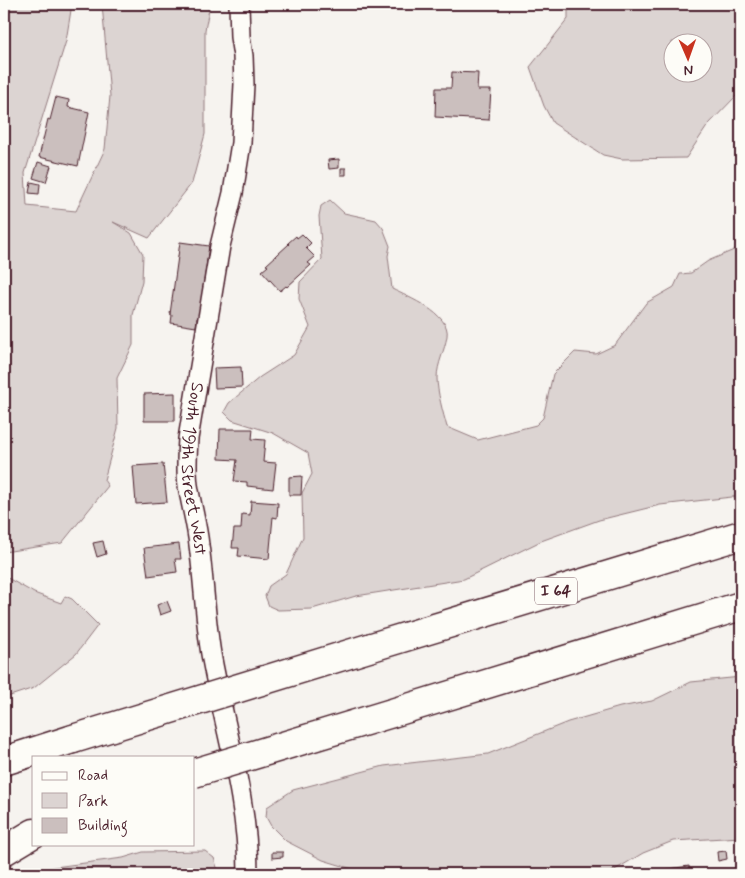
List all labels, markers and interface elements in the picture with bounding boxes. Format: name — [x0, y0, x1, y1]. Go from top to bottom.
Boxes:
north arrow — [662, 32, 712, 82]
text: N — [683, 61, 693, 79]
street label: South 19th Street West — [175, 380, 212, 557]
road number: I 64 — [535, 578, 577, 604]
legend — [32, 756, 195, 846]
text: Road — [78, 766, 108, 786]
text: Park — [78, 792, 108, 812]
text: Building — [78, 816, 128, 837]

